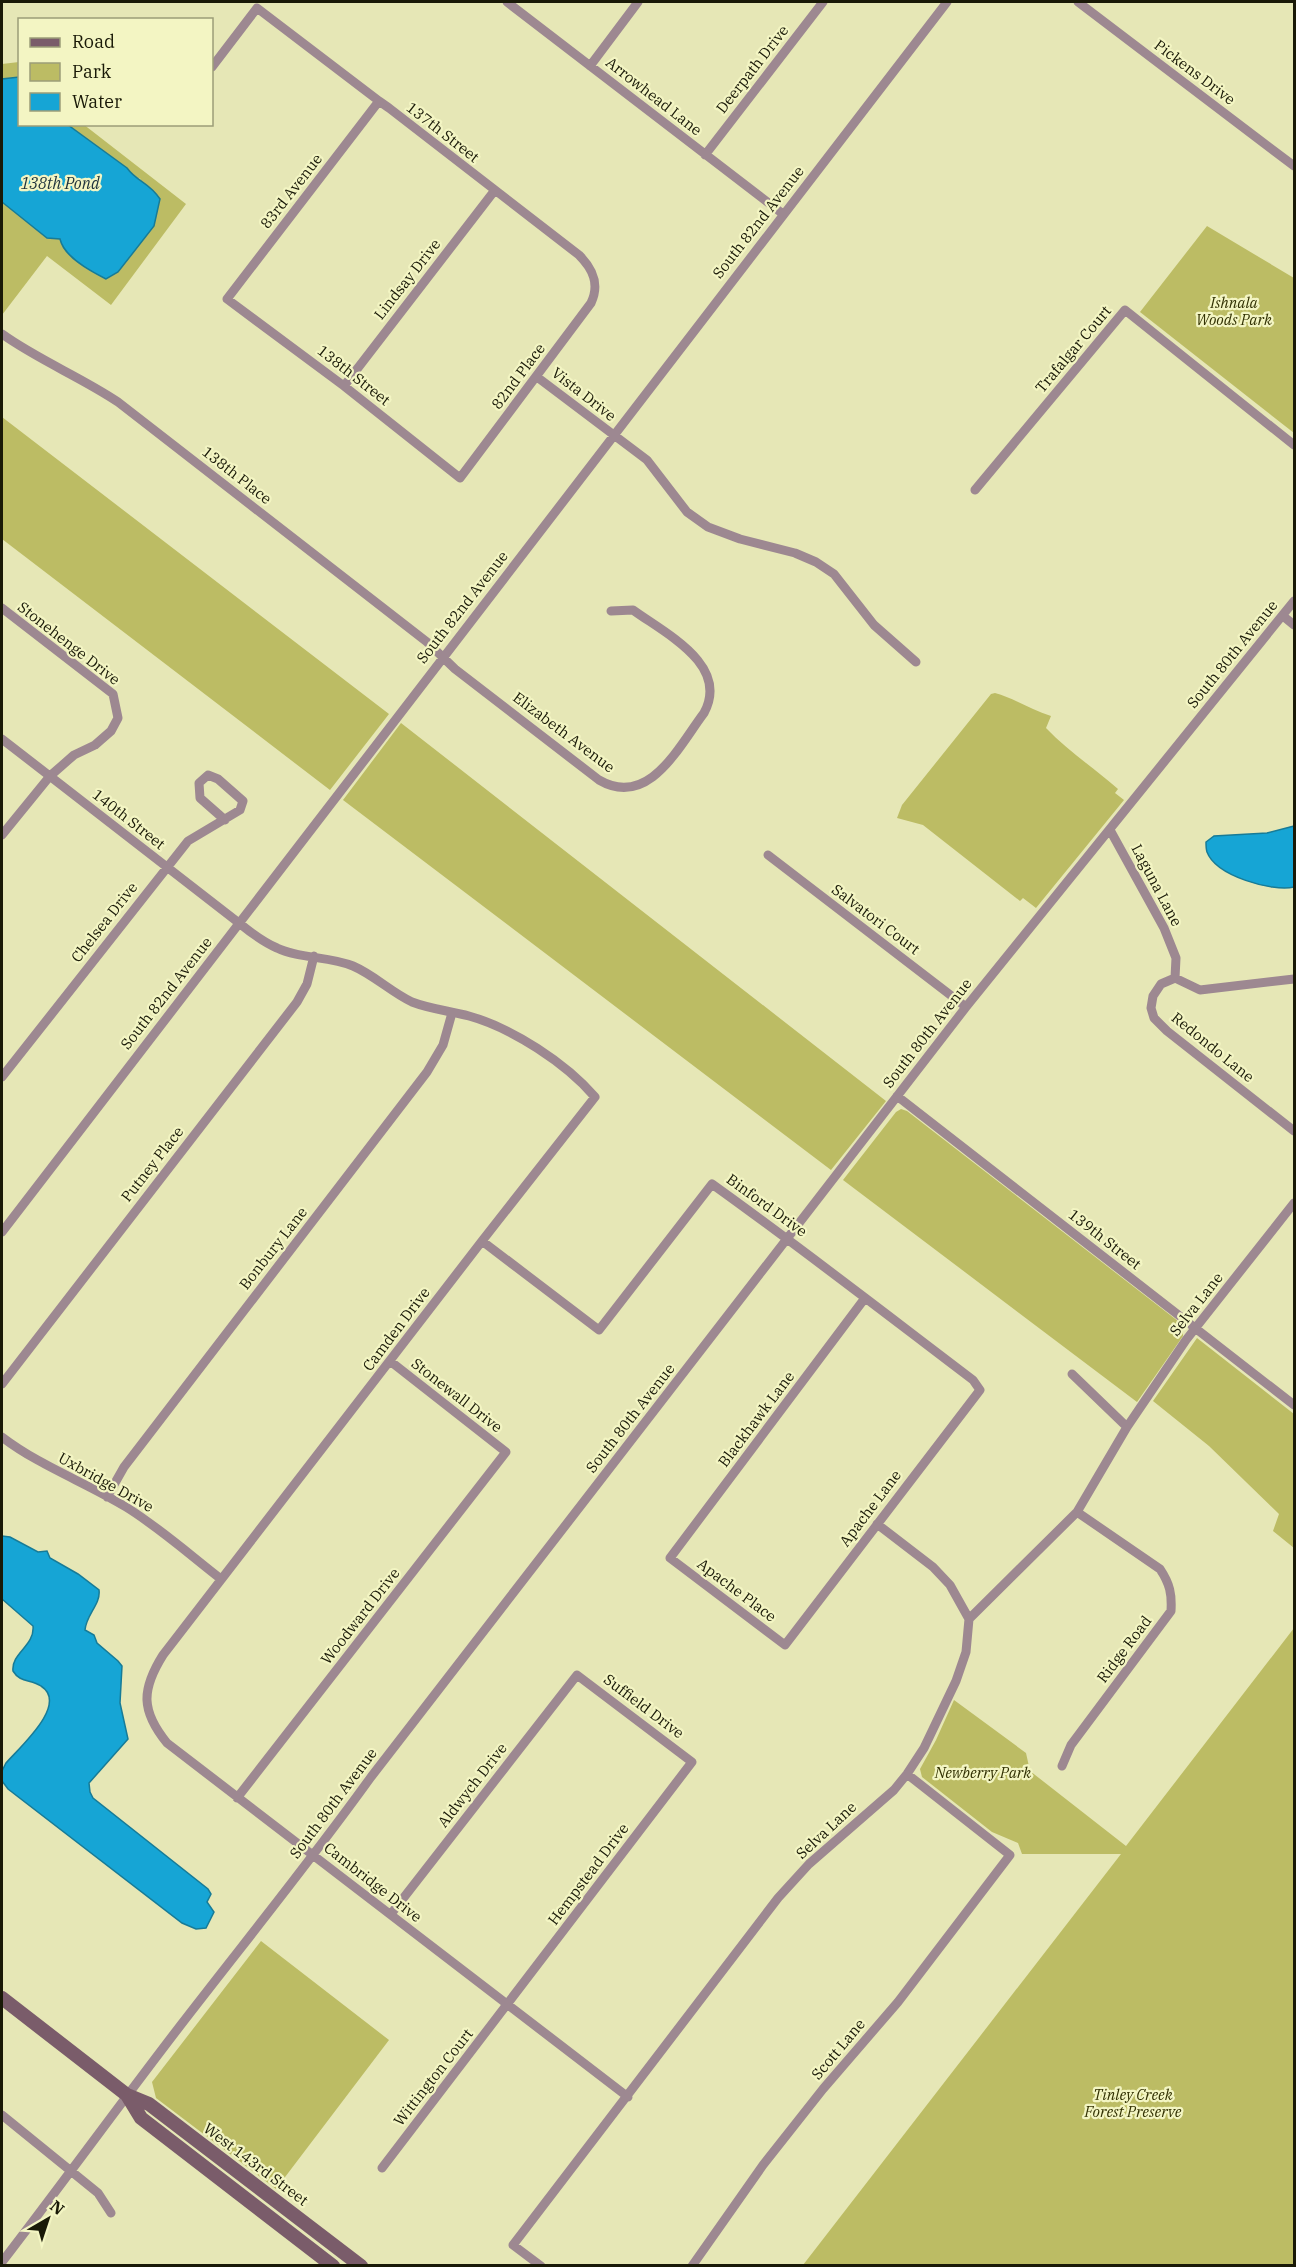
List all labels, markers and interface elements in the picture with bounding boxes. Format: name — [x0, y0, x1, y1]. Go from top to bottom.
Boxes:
legend — [18, 18, 213, 126]
street label: Deerpath Drive — [712, 21, 792, 117]
text: Road — [72, 30, 115, 53]
street label: Pickens Drive — [1151, 35, 1239, 109]
street label: Arrowhead Lane — [602, 53, 706, 139]
text: Park — [72, 60, 112, 83]
text: Water — [72, 90, 122, 113]
street label: 137th Street — [403, 98, 483, 166]
street label: 83rd Avenue — [256, 150, 326, 232]
street label: South 82nd Avenue — [708, 162, 808, 282]
water label: 138th Pond — [20, 173, 100, 193]
street label: Lindsay Drive — [370, 235, 444, 323]
park label: Ishnala Woods Park — [1196, 293, 1272, 329]
street label: Trafalgar Court — [1031, 302, 1115, 396]
street label: 82nd Place — [487, 339, 549, 413]
street label: 138th Street — [314, 341, 394, 409]
street label: Vista Drive — [548, 363, 620, 425]
street label: 138th Place — [199, 442, 275, 508]
street label: South 82nd Avenue — [412, 547, 512, 667]
street label: South 80th Avenue — [1183, 596, 1281, 712]
street label: Stonehenge Drive — [14, 597, 124, 689]
street label: Elizabeth Avenue — [509, 688, 619, 776]
street label: 140th Street — [89, 785, 169, 853]
street label: Laguna Lane — [1127, 841, 1187, 929]
street label: Chelsea Drive — [67, 878, 141, 966]
street label: Salvatori Court — [828, 880, 924, 958]
street label: South 82nd Avenue — [116, 933, 216, 1053]
street label: South 80th Avenue — [878, 975, 976, 1091]
street label: Redondo Lane — [1168, 1008, 1258, 1086]
street label: Putney Place — [117, 1122, 187, 1206]
street label: Binford Drive — [723, 1169, 811, 1241]
street label: Bonbury Lane — [235, 1203, 311, 1293]
street label: 139th Street — [1065, 1205, 1145, 1273]
street label: Selva Lane — [1165, 1268, 1227, 1340]
street label: Camden Drive — [358, 1283, 434, 1375]
street label: Stonewall Drive — [408, 1354, 506, 1436]
street label: South 80th Avenue — [581, 1360, 679, 1476]
street label: Blackhawk Lane — [714, 1367, 798, 1471]
street label: Uxbridge Drive — [55, 1448, 157, 1516]
street label: Apache Lane — [835, 1466, 905, 1550]
street label: Apache Place — [694, 1554, 780, 1626]
street label: Woodward Drive — [316, 1564, 404, 1668]
street label: Ridge Road — [1093, 1612, 1155, 1686]
street label: Suffield Drive — [600, 1670, 688, 1742]
street label: Aldwych Drive — [433, 1739, 511, 1831]
street label: South 80th Avenue — [285, 1744, 381, 1862]
park label: Newberry Park — [934, 1763, 1031, 1782]
street label: Selva Lane — [792, 1797, 860, 1863]
street label: Hempstead Drive — [543, 1819, 633, 1929]
street label: Cambridge Drive — [320, 1838, 426, 1926]
street label: Scott Lane — [807, 2015, 869, 2083]
street label: Wittington Court — [389, 2025, 477, 2129]
park label: Tinley Creek Forest Preserve — [1083, 2085, 1182, 2121]
street label: West 143rd Street — [200, 2118, 312, 2210]
north arrow — [18, 2189, 78, 2249]
text: N — [46, 2196, 69, 2219]

